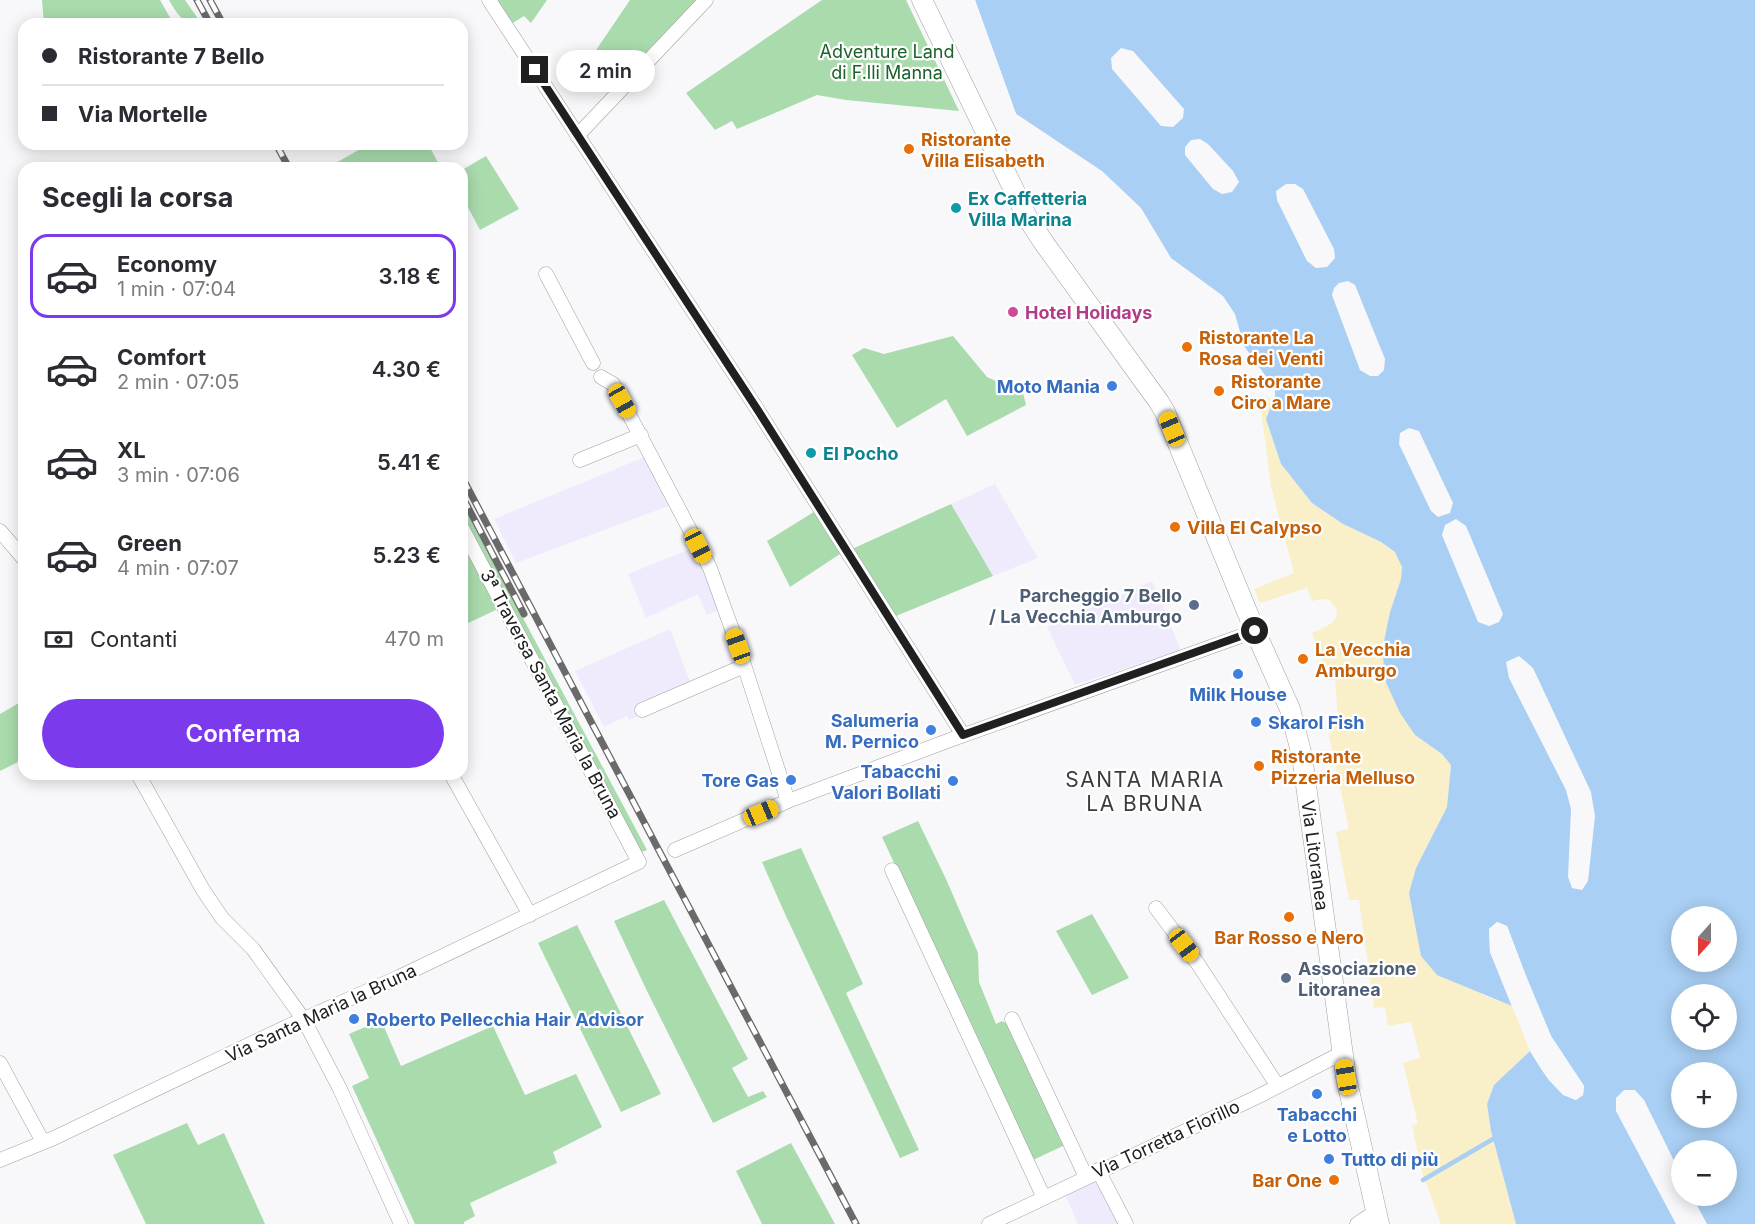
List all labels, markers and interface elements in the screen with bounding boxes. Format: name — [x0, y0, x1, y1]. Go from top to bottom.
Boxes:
park label: Adventure Land di F.lli Manna — [820, 41, 954, 83]
text: Ristorante 7 Bello — [78, 43, 264, 69]
callout: 2 min — [556, 49, 655, 91]
route end — [521, 56, 548, 83]
text: 2 min — [579, 59, 632, 83]
text: Via Mortelle — [78, 101, 208, 127]
place label: Ristorante Villa Elisabeth — [921, 129, 1045, 171]
marker: Ristorante Villa Elisabeth — [902, 142, 916, 156]
text: Scegli la corsa — [42, 181, 233, 214]
place label: Ex Caffetteria Villa Marina — [968, 188, 1087, 230]
marker: Ex Caffetteria Villa Marina — [949, 201, 963, 215]
icon: car — [45, 249, 99, 303]
text: Economy — [117, 251, 217, 277]
text: 3.18 € — [379, 263, 441, 289]
text: 1 min · 07:04 — [117, 277, 236, 301]
place label: Hotel Holidays — [1025, 302, 1152, 323]
marker: Hotel Holidays — [1006, 305, 1020, 319]
place label: Ristorante La Rosa dei Venti — [1199, 327, 1323, 369]
marker: Ristorante La Rosa dei Venti — [1180, 340, 1194, 354]
icon: car — [45, 342, 99, 396]
text: Comfort — [117, 344, 206, 370]
text: 4.30 € — [372, 356, 441, 382]
text: 2 min · 07:05 — [117, 370, 239, 394]
place label: Ristorante Ciro a Mare — [1231, 371, 1331, 413]
place label: Moto Mania — [997, 376, 1100, 397]
marker: Moto Mania — [1105, 379, 1119, 393]
car — [605, 381, 639, 421]
marker: Ristorante Ciro a Mare — [1212, 384, 1226, 398]
car — [1157, 409, 1187, 449]
icon: car — [45, 435, 99, 489]
text: XL — [117, 437, 146, 463]
place label: El Pocho — [823, 443, 898, 464]
marker: El Pocho — [804, 446, 818, 460]
text: 5.41 € — [377, 449, 441, 475]
text: 3 min · 07:06 — [117, 463, 240, 487]
place label: Villa El Calypso — [1187, 517, 1322, 538]
marker: Villa El Calypso — [1168, 520, 1182, 534]
car — [682, 526, 714, 566]
icon: car — [45, 528, 99, 582]
text: Green — [117, 530, 182, 556]
text: 5.23 € — [373, 542, 441, 568]
text: 4 min · 07:07 — [117, 556, 239, 580]
street label: 3ª Traversa Santa Maria la Bruna — [476, 566, 626, 822]
place label: Parcheggio 7 Bello / La Vecchia Amburgo — [989, 585, 1182, 627]
marker: Parcheggio 7 Bello / La Vecchia Amburgo — [1187, 598, 1201, 612]
route start — [1241, 617, 1268, 644]
icon: cash — [42, 623, 75, 656]
text: Contanti — [90, 626, 177, 652]
car — [723, 626, 753, 666]
text: 470 m — [384, 627, 444, 651]
place label: La Vecchia Amburgo — [1315, 639, 1411, 681]
marker: La Vecchia Amburgo — [1296, 652, 1310, 666]
marker: Milk House — [1231, 667, 1245, 681]
place label: Milk House — [1189, 684, 1287, 705]
button: Conferma — [42, 699, 444, 768]
place label: Salumeria M. Pernico — [825, 710, 919, 752]
place label: Skarol Fish — [1268, 712, 1364, 733]
marker: Skarol Fish — [1249, 715, 1263, 729]
marker: Salumeria M. Pernico — [924, 723, 938, 737]
place label: Ristorante Pizzeria Melluso — [1271, 746, 1415, 788]
marker: Ristorante Pizzeria Melluso — [1252, 759, 1266, 773]
place label: Tabacchi Valori Bollati — [831, 761, 941, 803]
district label: SANTA MARIA LA BRUNA — [1065, 767, 1225, 816]
place label: Tore Gas — [701, 770, 779, 791]
marker: Tore Gas — [784, 773, 798, 787]
marker: Tabacchi Valori Bollati — [946, 774, 960, 788]
car — [741, 798, 781, 828]
street label: Via Litoranea — [1298, 799, 1334, 912]
north arrow — [1671, 906, 1737, 972]
map controls — [1671, 906, 1737, 1206]
marker: Bar Rosso e Nero — [1282, 910, 1296, 924]
car — [1166, 925, 1202, 965]
place label: Bar Rosso e Nero — [1214, 927, 1364, 948]
place label: Associazione Litoranea — [1298, 958, 1417, 1000]
street label: Via Santa Maria la Bruna — [222, 960, 420, 1066]
marker: Associazione Litoranea — [1279, 971, 1293, 985]
button: locate — [1671, 984, 1737, 1050]
place label: Roberto Pellecchia Hair Advisor — [366, 1009, 644, 1030]
marker: Roberto Pellecchia Hair Advisor — [347, 1012, 361, 1026]
car — [1334, 1058, 1358, 1096]
button: + — [1671, 1062, 1737, 1128]
marker: Tabacchi e Lotto — [1310, 1087, 1324, 1101]
street label: Via Torretta Fiorillo — [1089, 1096, 1243, 1182]
place label: Tabacchi e Lotto — [1277, 1104, 1357, 1146]
button: − — [1671, 1140, 1737, 1206]
place label: Tutto di più — [1341, 1149, 1439, 1170]
marker: Tutto di più — [1322, 1152, 1336, 1166]
place label: Bar One — [1252, 1170, 1322, 1191]
marker: Bar One — [1327, 1173, 1341, 1187]

